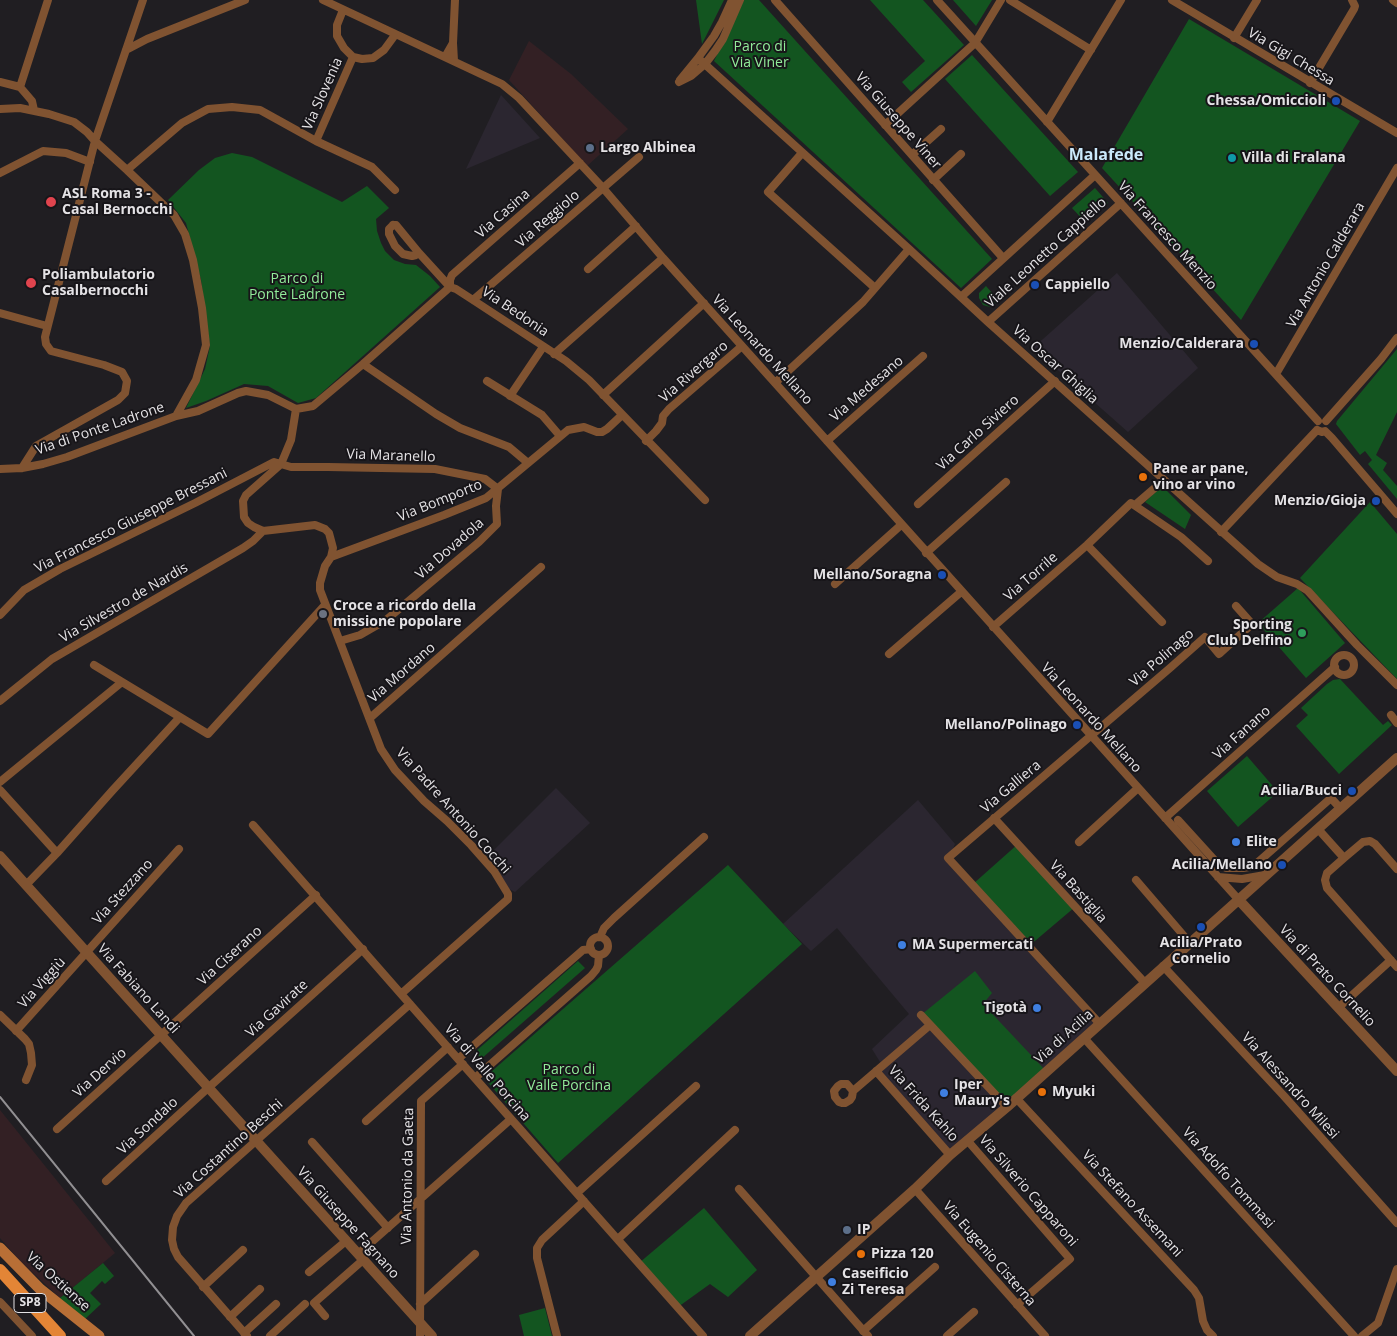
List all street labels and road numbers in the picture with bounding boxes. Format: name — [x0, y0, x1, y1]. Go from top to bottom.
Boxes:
street label: Via Gigi Chessa — [1245, 25, 1337, 89]
street label: Via Slovenia — [300, 55, 346, 133]
street label: Via Giuseppe Viner — [851, 69, 945, 173]
street label: Via Francesco Menzio — [1114, 178, 1220, 294]
street label: Via Casina — [472, 186, 534, 242]
street label: Via Reggiolo — [513, 187, 583, 251]
street label: Viale Leonetto Cappiello — [982, 194, 1110, 312]
street label: Via Antonio Calderara — [1283, 199, 1369, 331]
street label: Via Bedonia — [478, 283, 552, 341]
street label: Via Leonardo Mellano — [708, 292, 816, 408]
street label: Via Oscar Ghiglia — [1009, 322, 1101, 408]
street label: Via Rivergaro — [656, 338, 732, 406]
street label: Via Medesano — [827, 353, 907, 425]
street label: Via Carlo Siviero — [933, 392, 1023, 474]
street label: Via di Ponte Ladrone — [33, 399, 167, 459]
street label: Via Maranello — [346, 446, 436, 466]
street label: Via Francesco Giuseppe Bressani — [32, 465, 230, 577]
street label: Via Bomporto — [395, 476, 485, 526]
street label: Via Dovadola — [412, 515, 488, 583]
street label: Via Torrile — [1001, 549, 1061, 605]
street label: Via Silvestro de Nardis — [57, 559, 191, 647]
street label: Via Polinago — [1126, 626, 1198, 690]
street label: Via Mordano — [365, 639, 439, 707]
street label: Via Leonardo Mellano — [1037, 660, 1145, 776]
street label: Via Fanano — [1210, 703, 1274, 763]
street label: Via Padre Antonio Cocchi — [392, 745, 514, 877]
street label: Via Galliera — [978, 757, 1044, 817]
street label: Via Stezzano — [89, 856, 157, 928]
street label: Via Bastiglia — [1046, 857, 1110, 927]
street label: Via di Prato Cornelio — [1276, 922, 1378, 1030]
street label: Via Ciserano — [194, 923, 266, 989]
street label: Via Fabiano Landi — [93, 941, 183, 1037]
street label: Via Viggiù — [15, 954, 69, 1012]
street label: Via Gavirate — [242, 977, 312, 1041]
street label: Via di Acilia — [1031, 1006, 1097, 1068]
street label: Via di Valle Porcina — [440, 1021, 534, 1125]
street label: Via Alessandro Milesi — [1238, 1029, 1342, 1143]
street label: Via Dervio — [70, 1045, 130, 1101]
street label: Via Frida Kahlo — [884, 1062, 962, 1146]
street label: Via Sondalo — [114, 1094, 182, 1158]
street label: Via Costantino Beschi — [171, 1096, 287, 1202]
street label: Via Antonio da Gaeta — [398, 1107, 418, 1245]
street label: Via Adolfo Tommasi — [1178, 1124, 1278, 1232]
street label: Via Silverio Capparoni — [975, 1132, 1081, 1250]
street label: Via Stefano Assemani — [1078, 1147, 1186, 1261]
street label: Via Giuseppe Fagnano — [293, 1164, 403, 1282]
street label: Via Eugenio Cisterna — [939, 1198, 1039, 1310]
street label: Via Ostiense — [23, 1249, 93, 1315]
road number: SP8 — [14, 1294, 46, 1312]

